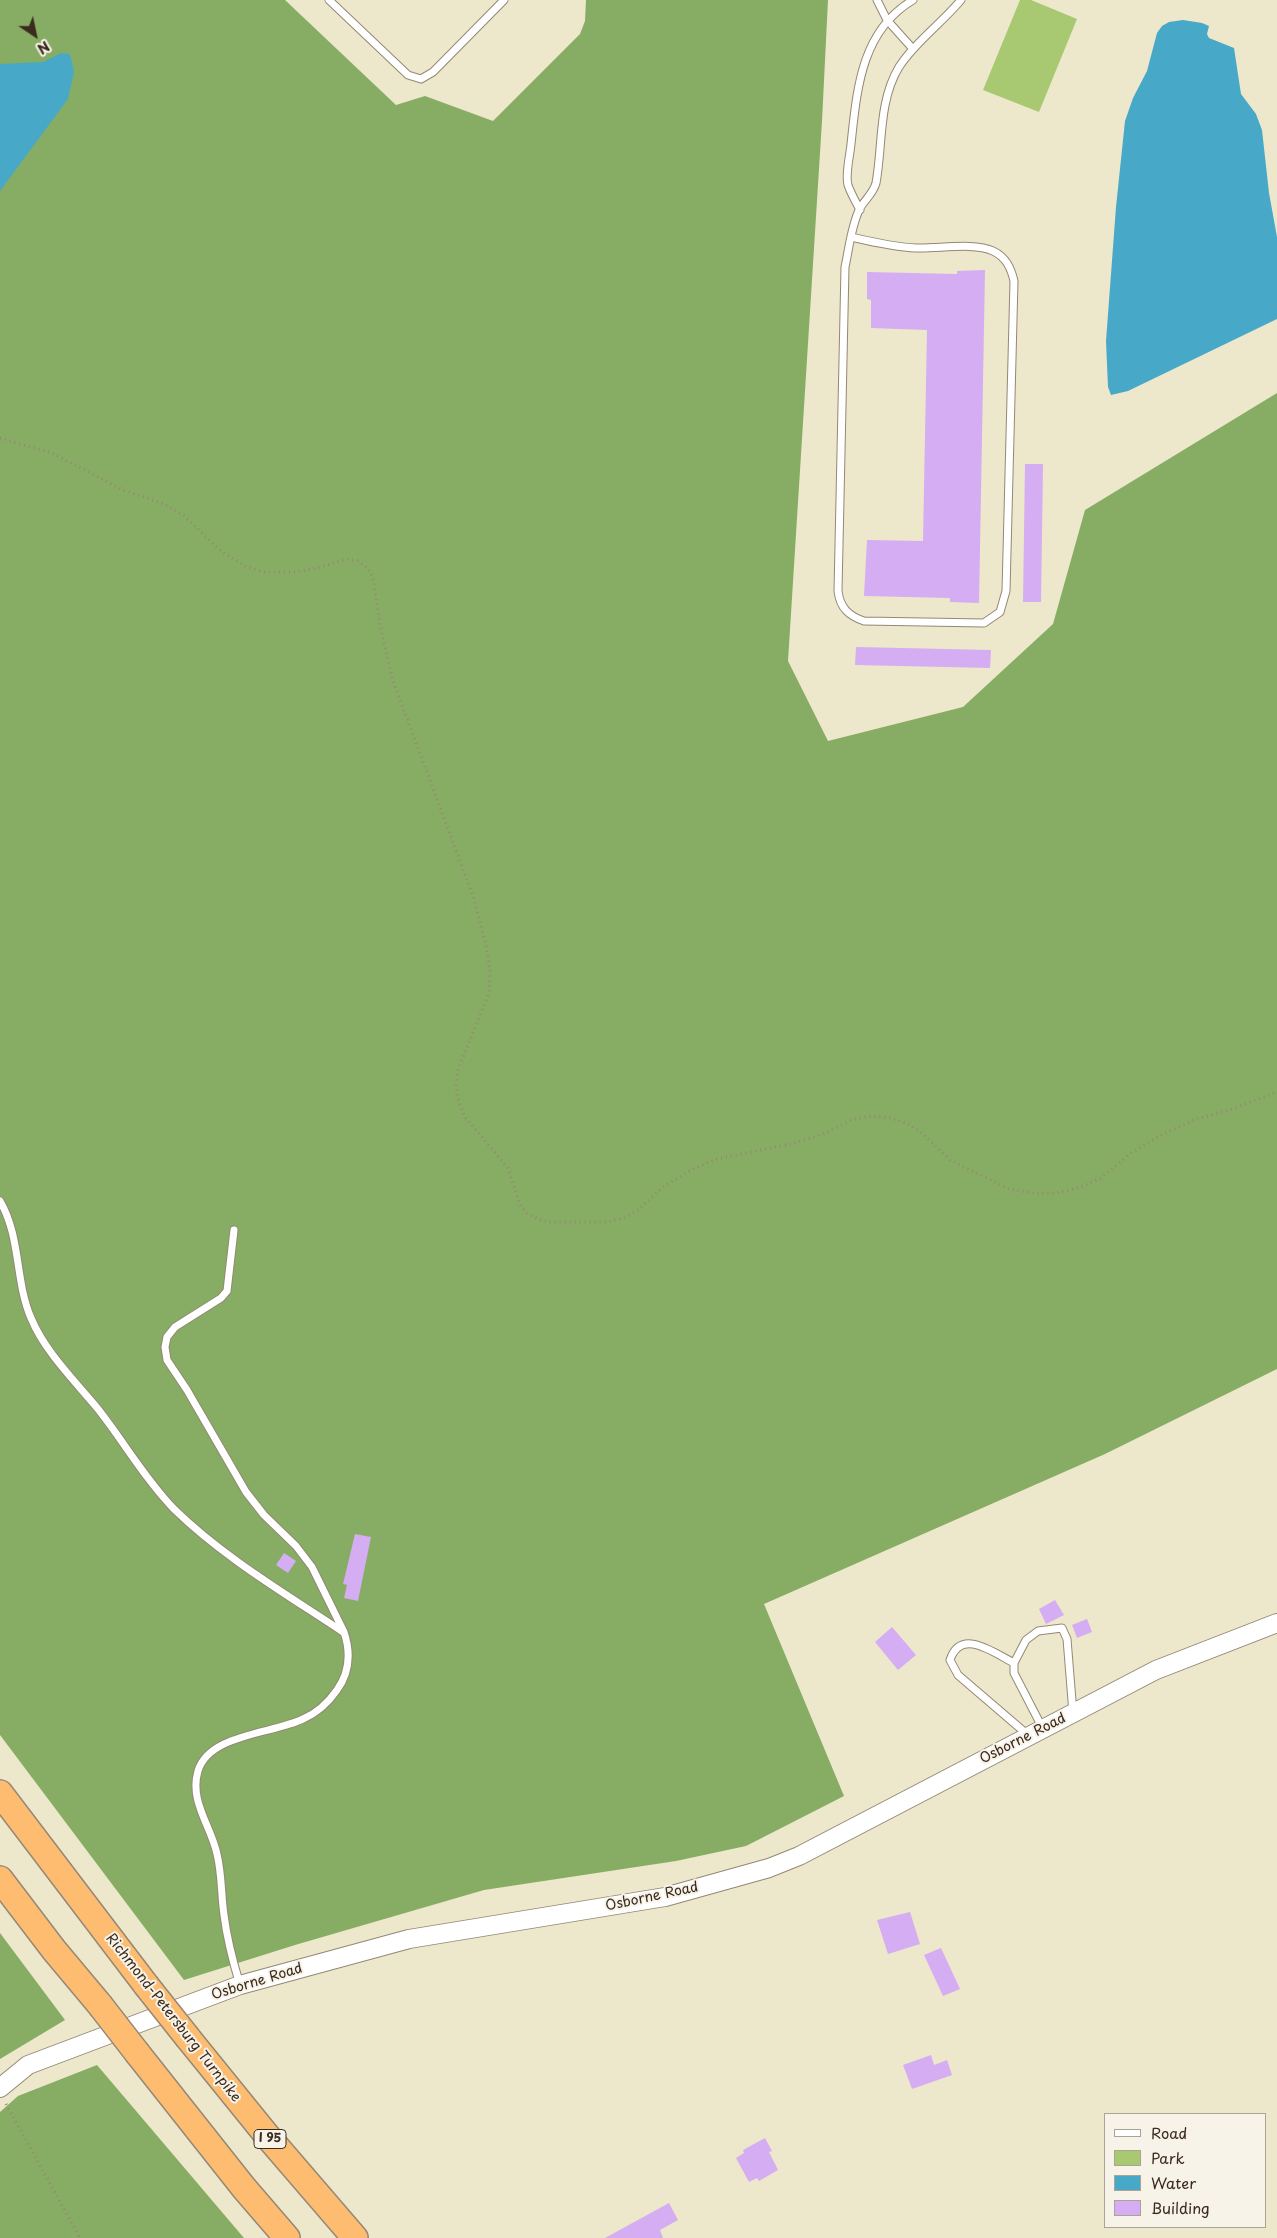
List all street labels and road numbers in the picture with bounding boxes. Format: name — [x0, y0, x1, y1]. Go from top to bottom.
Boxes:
street label: Osborne Road — [977, 1710, 1069, 1768]
street label: Osborne Road — [604, 1879, 700, 1915]
street label: Richmond-Petersburg Turnpike — [102, 1930, 244, 2106]
street label: Osborne Road — [209, 1960, 305, 2004]
road number: I 95 — [254, 2130, 286, 2148]

